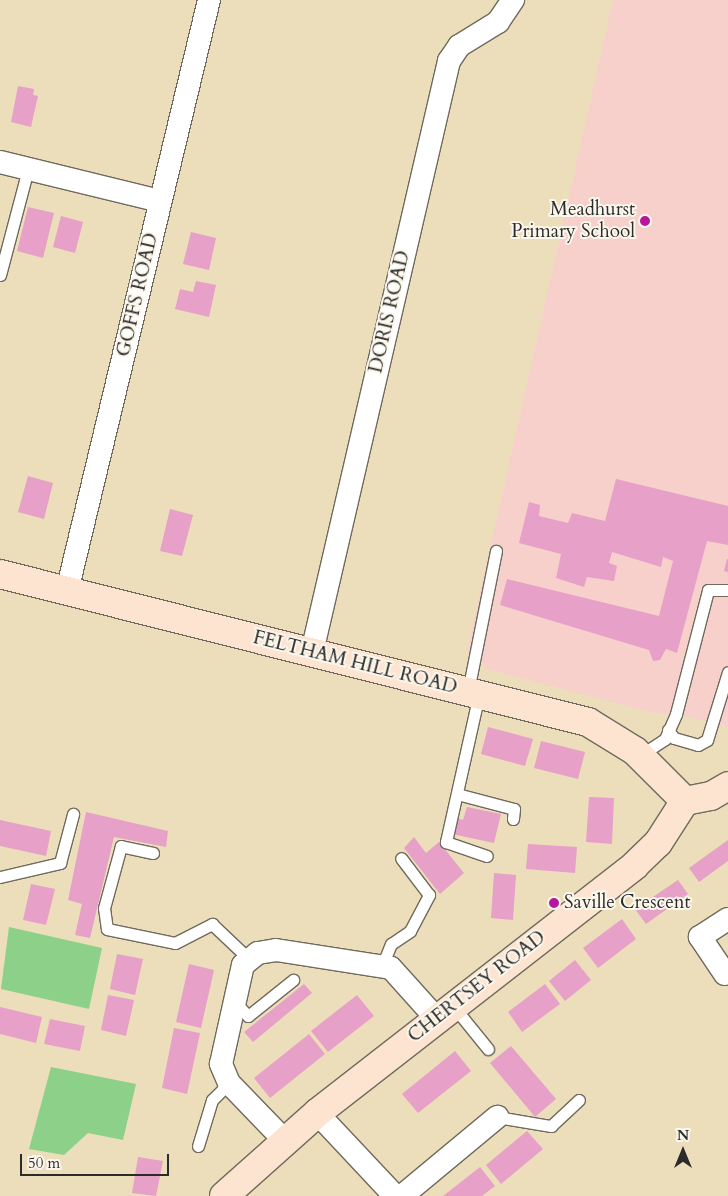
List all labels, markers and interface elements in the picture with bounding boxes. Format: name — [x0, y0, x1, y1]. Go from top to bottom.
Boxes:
place label: Meadhurst Primary School — [511, 199, 635, 243]
marker: Meadhurst Primary School — [639, 215, 651, 227]
street label: GOFFS ROAD — [113, 231, 163, 359]
street label: DORIS ROAD — [365, 249, 415, 375]
street label: FELTHAM HILL ROAD — [251, 627, 459, 699]
place label: Saville Crescent — [564, 892, 691, 914]
marker: Saville Crescent — [548, 897, 560, 909]
street label: CHERTSEY ROAD — [404, 926, 550, 1048]
north arrow — [658, 1126, 708, 1176]
text: N — [677, 1126, 689, 1145]
scale bar — [22, 1144, 171, 1176]
text: 50 m — [28, 1153, 60, 1173]

